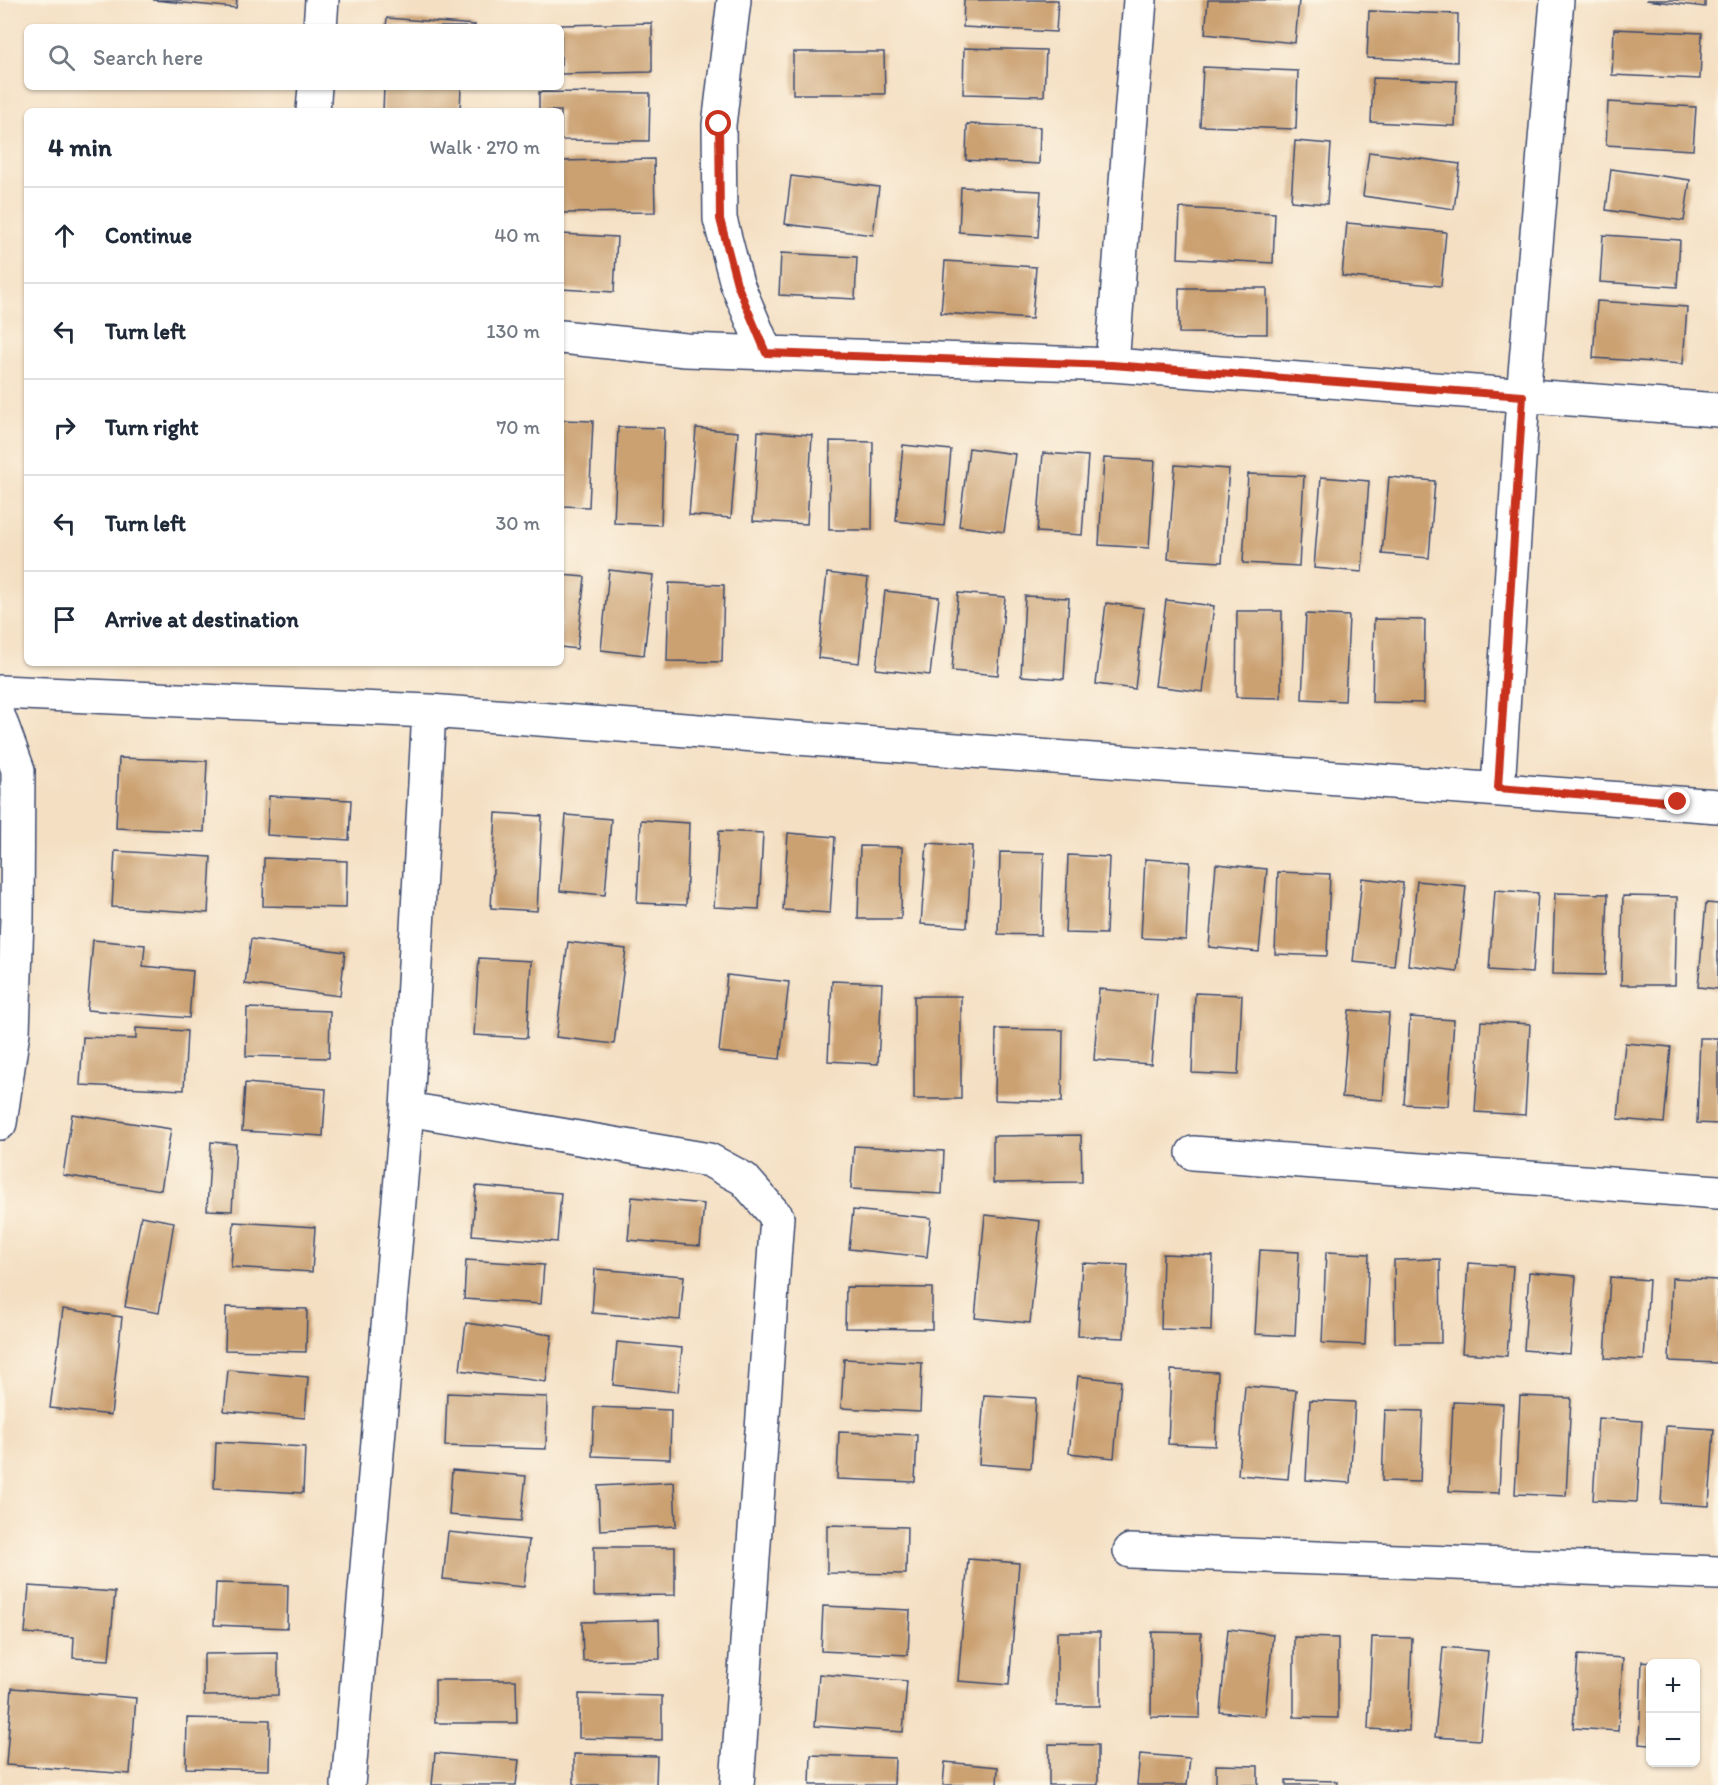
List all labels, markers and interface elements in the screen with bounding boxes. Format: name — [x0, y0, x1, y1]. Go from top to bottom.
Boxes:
search box — [24, 24, 564, 90]
icon: search — [45, 41, 78, 74]
text: Search here — [93, 44, 203, 71]
route start — [705, 110, 731, 136]
text: 4 min — [48, 131, 112, 163]
text: Walk · 270 m — [429, 135, 540, 159]
icon: ahead — [48, 219, 81, 252]
text: Continue — [105, 222, 192, 249]
text: 40 m — [494, 223, 540, 247]
icon: left — [48, 315, 81, 348]
text: Turn left — [105, 318, 186, 345]
text: 130 m — [486, 319, 540, 343]
icon: right — [48, 411, 81, 444]
text: Turn right — [105, 414, 199, 441]
text: 70 m — [496, 415, 540, 439]
icon: left — [48, 507, 81, 540]
text: Turn left — [105, 510, 186, 537]
text: 30 m — [495, 511, 540, 535]
icon: arrive — [48, 603, 81, 636]
text: Arrive at destination — [105, 606, 299, 633]
route end — [1664, 788, 1690, 814]
map controls — [1646, 1659, 1700, 1767]
button: + — [1646, 1659, 1700, 1713]
button: − — [1646, 1713, 1700, 1767]

